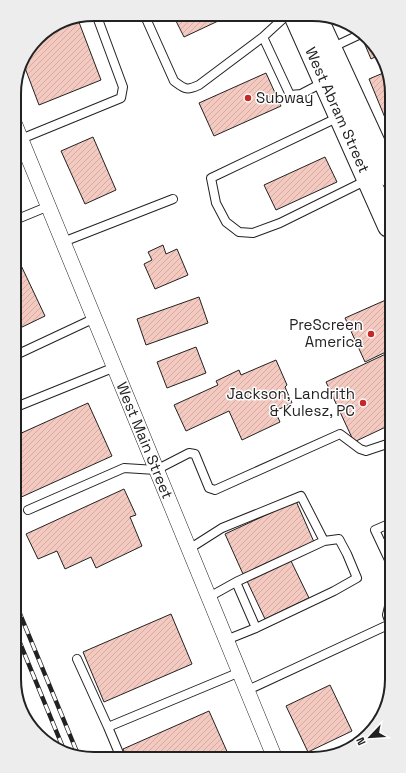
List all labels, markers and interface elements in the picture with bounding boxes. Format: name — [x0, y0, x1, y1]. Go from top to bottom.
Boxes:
street label: West Abram Street — [301, 44, 374, 176]
place label: Subway — [256, 88, 313, 107]
marker: Subway — [243, 93, 253, 103]
place label: PreScreen America — [289, 315, 363, 351]
marker: PreScreen America — [366, 329, 376, 339]
street label: West Main Street — [113, 379, 177, 502]
place label: Jackson, Landrith & Kulesz, PC — [227, 384, 355, 420]
marker: Jackson, Landrith & Kulesz, PC — [358, 398, 368, 408]
north arrow — [350, 717, 390, 757]
text: N — [353, 735, 369, 748]

